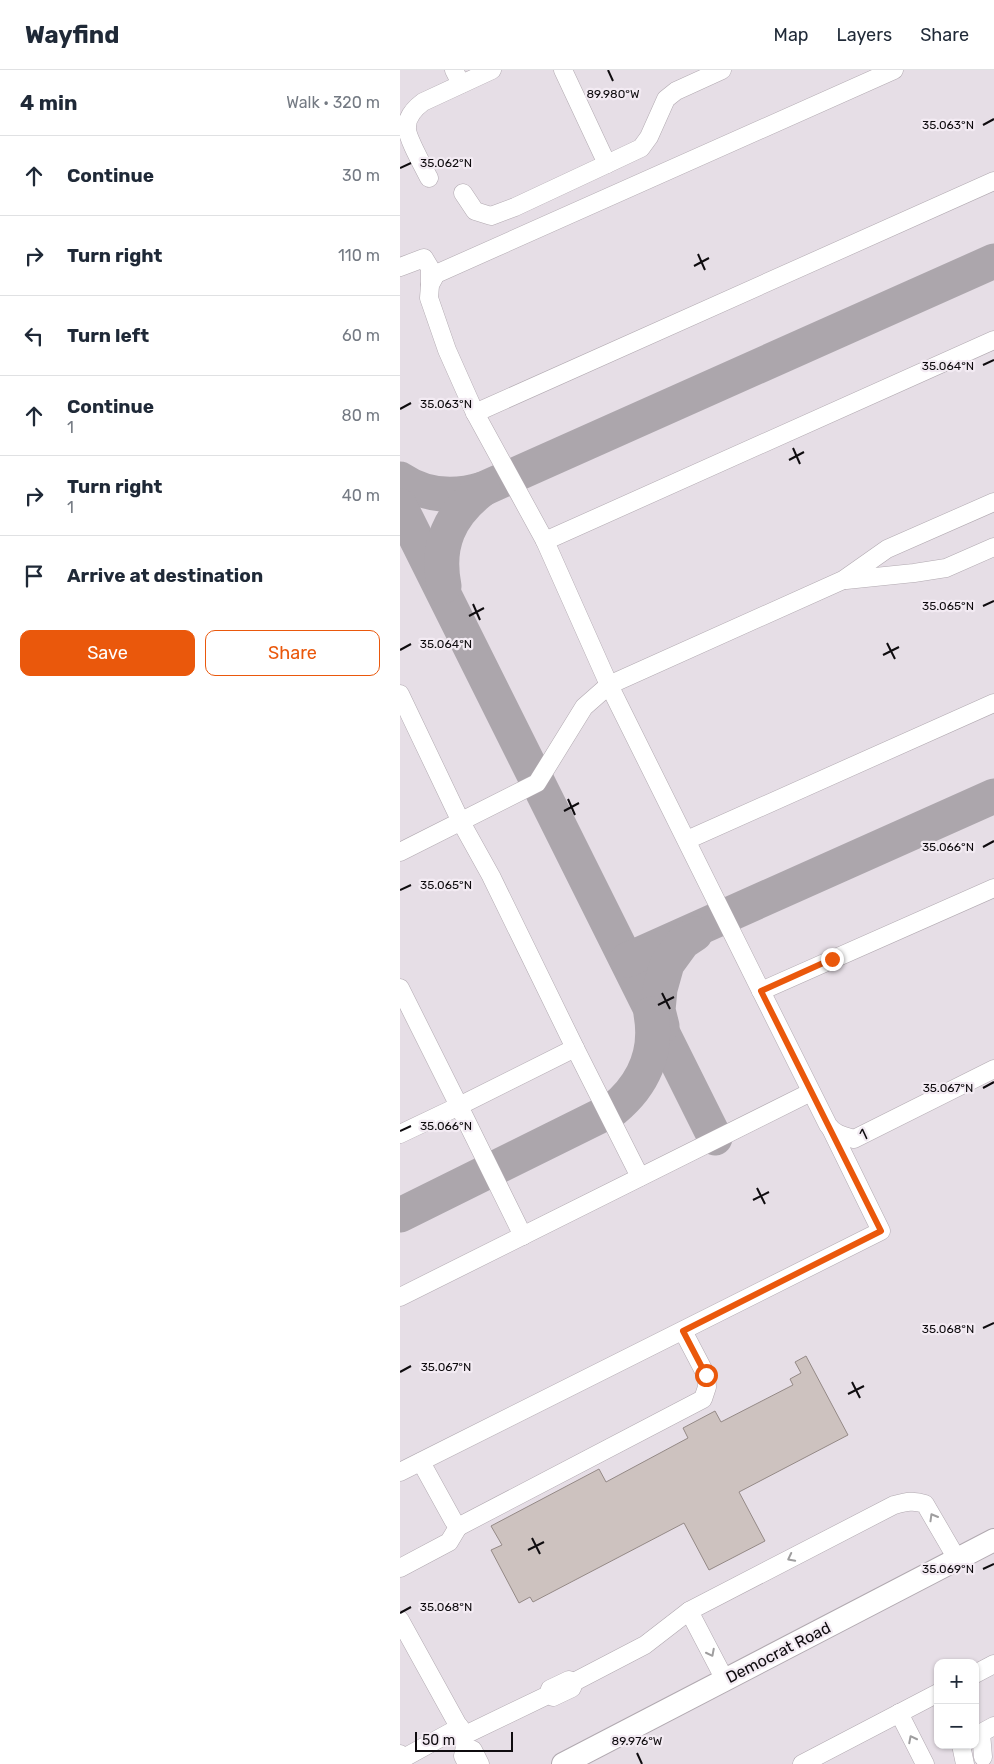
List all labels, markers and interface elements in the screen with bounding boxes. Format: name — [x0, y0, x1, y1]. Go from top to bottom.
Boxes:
text: Wayfind — [25, 21, 119, 49]
text: Map — [774, 24, 809, 46]
text: Layers — [837, 24, 892, 46]
text: Share — [920, 24, 969, 46]
text: 89.980°W — [586, 87, 640, 101]
text: 4 min — [20, 90, 78, 115]
text: Walk · 320 m — [286, 93, 380, 112]
text: 35.063°N — [922, 118, 974, 132]
text: 35.062°N — [420, 156, 472, 170]
icon: ahead — [20, 162, 48, 190]
text: Continue — [67, 164, 154, 187]
text: 30 m — [342, 166, 380, 185]
icon: right — [20, 242, 48, 270]
text: Turn right — [67, 244, 162, 267]
text: 110 m — [338, 246, 380, 265]
icon: left — [20, 322, 48, 350]
text: Turn left — [67, 324, 149, 347]
text: 60 m — [342, 326, 380, 345]
text: 35.064°N — [922, 359, 974, 373]
text: Continue — [67, 395, 154, 418]
text: 35.063°N — [420, 397, 472, 411]
icon: ahead — [20, 402, 48, 430]
text: 80 m — [342, 406, 380, 425]
text: 1 — [67, 418, 74, 437]
text: Turn right — [67, 475, 162, 498]
icon: right — [20, 482, 48, 510]
text: 40 m — [342, 486, 380, 505]
text: 1 — [67, 498, 74, 517]
icon: arrive — [20, 562, 48, 590]
text: Arrive at destination — [67, 564, 263, 587]
text: 35.065°N — [922, 599, 974, 613]
button: Save — [20, 630, 195, 676]
button: Share — [205, 630, 380, 676]
text: 35.064°N — [420, 637, 472, 651]
text: 35.066°N — [922, 840, 974, 854]
text: 35.065°N — [420, 878, 472, 892]
route end — [821, 948, 844, 971]
text: 35.067°N — [923, 1081, 973, 1095]
text: 35.066°N — [420, 1119, 472, 1133]
street label: 1 — [856, 1124, 870, 1145]
text: 35.068°N — [922, 1322, 974, 1336]
text: 35.067°N — [421, 1360, 471, 1374]
route start — [695, 1364, 718, 1387]
one-way arrow — [929, 1513, 939, 1522]
one-way arrow — [788, 1552, 797, 1562]
text: 35.069°N — [922, 1562, 974, 1576]
text: 35.068°N — [420, 1600, 472, 1614]
street label: Democrat Road — [723, 1618, 834, 1687]
one-way arrow — [705, 1648, 715, 1657]
map controls — [934, 1659, 979, 1749]
button: + — [934, 1659, 979, 1704]
button: − — [934, 1704, 979, 1749]
scale bar — [415, 1729, 512, 1752]
text: 50 m — [422, 1732, 455, 1749]
text: 89.976°W — [612, 1734, 663, 1748]
one-way arrow — [908, 1735, 918, 1744]

